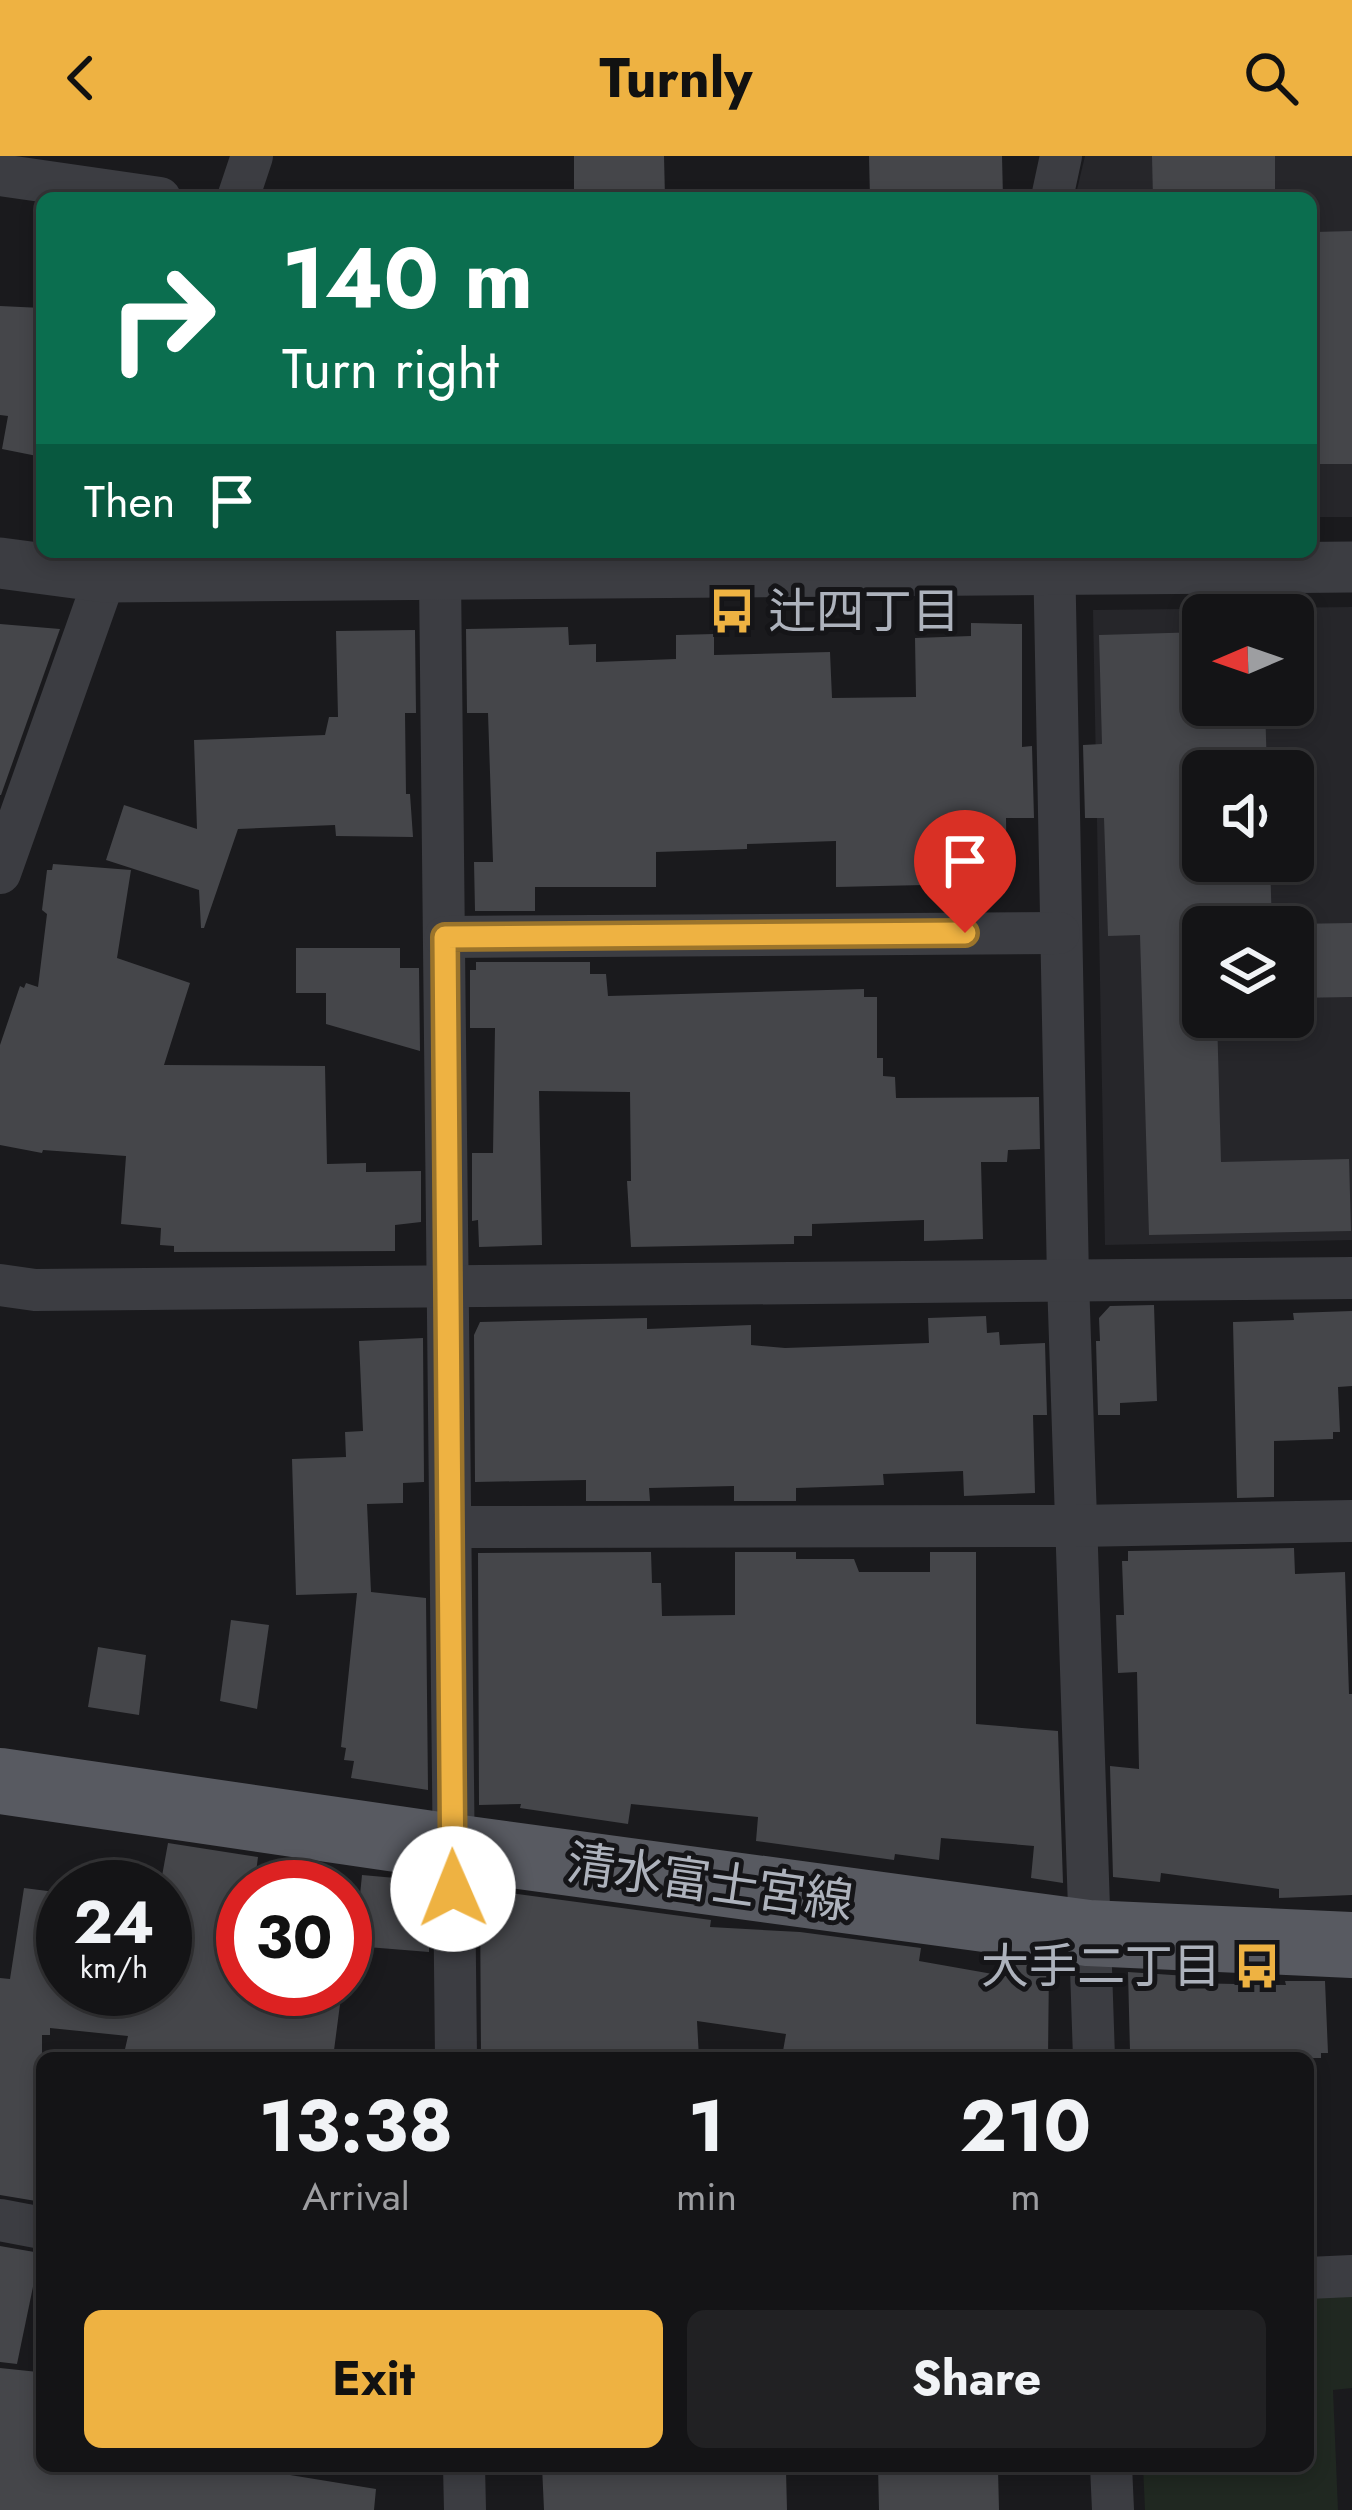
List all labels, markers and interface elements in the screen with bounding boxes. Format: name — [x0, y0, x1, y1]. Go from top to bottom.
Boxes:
text: Turnly — [600, 39, 752, 117]
icon: back — [48, 45, 114, 111]
icon: search — [1238, 45, 1304, 111]
text: 140 m — [282, 218, 533, 340]
icon: right — [84, 240, 240, 396]
text: Turn right — [282, 330, 499, 408]
icon: arrive — [199, 468, 265, 534]
text: Then — [84, 469, 175, 534]
place label: 辻四丁目 — [768, 577, 960, 646]
bus stop icon: 辻四丁目 — [707, 586, 757, 636]
north arrow — [1182, 594, 1314, 726]
map controls — [1182, 594, 1314, 1038]
button: sound — [1182, 750, 1314, 882]
pin — [914, 810, 1016, 933]
icon: arrive — [932, 828, 998, 894]
button: layers — [1182, 906, 1314, 1038]
position arrow — [390, 1826, 516, 1952]
street label: 清水富士宮線 — [563, 1828, 857, 1937]
speed limit sign: 30 — [216, 1860, 372, 2016]
text: 24 — [73, 1879, 155, 1966]
place label: 大手二丁目 — [981, 1932, 1221, 2001]
bus stop icon: 大手二丁目 — [1232, 1941, 1282, 1991]
text: km/h — [80, 1946, 148, 1989]
text: 13:38 — [259, 2074, 453, 2178]
text: 1 — [688, 2074, 725, 2178]
text: 210 — [960, 2074, 1091, 2178]
text: Arrival — [302, 2168, 410, 2225]
text: min — [676, 2168, 737, 2225]
text: m — [1010, 2168, 1041, 2225]
button: Exit — [84, 2310, 663, 2448]
button: Share — [687, 2310, 1266, 2448]

